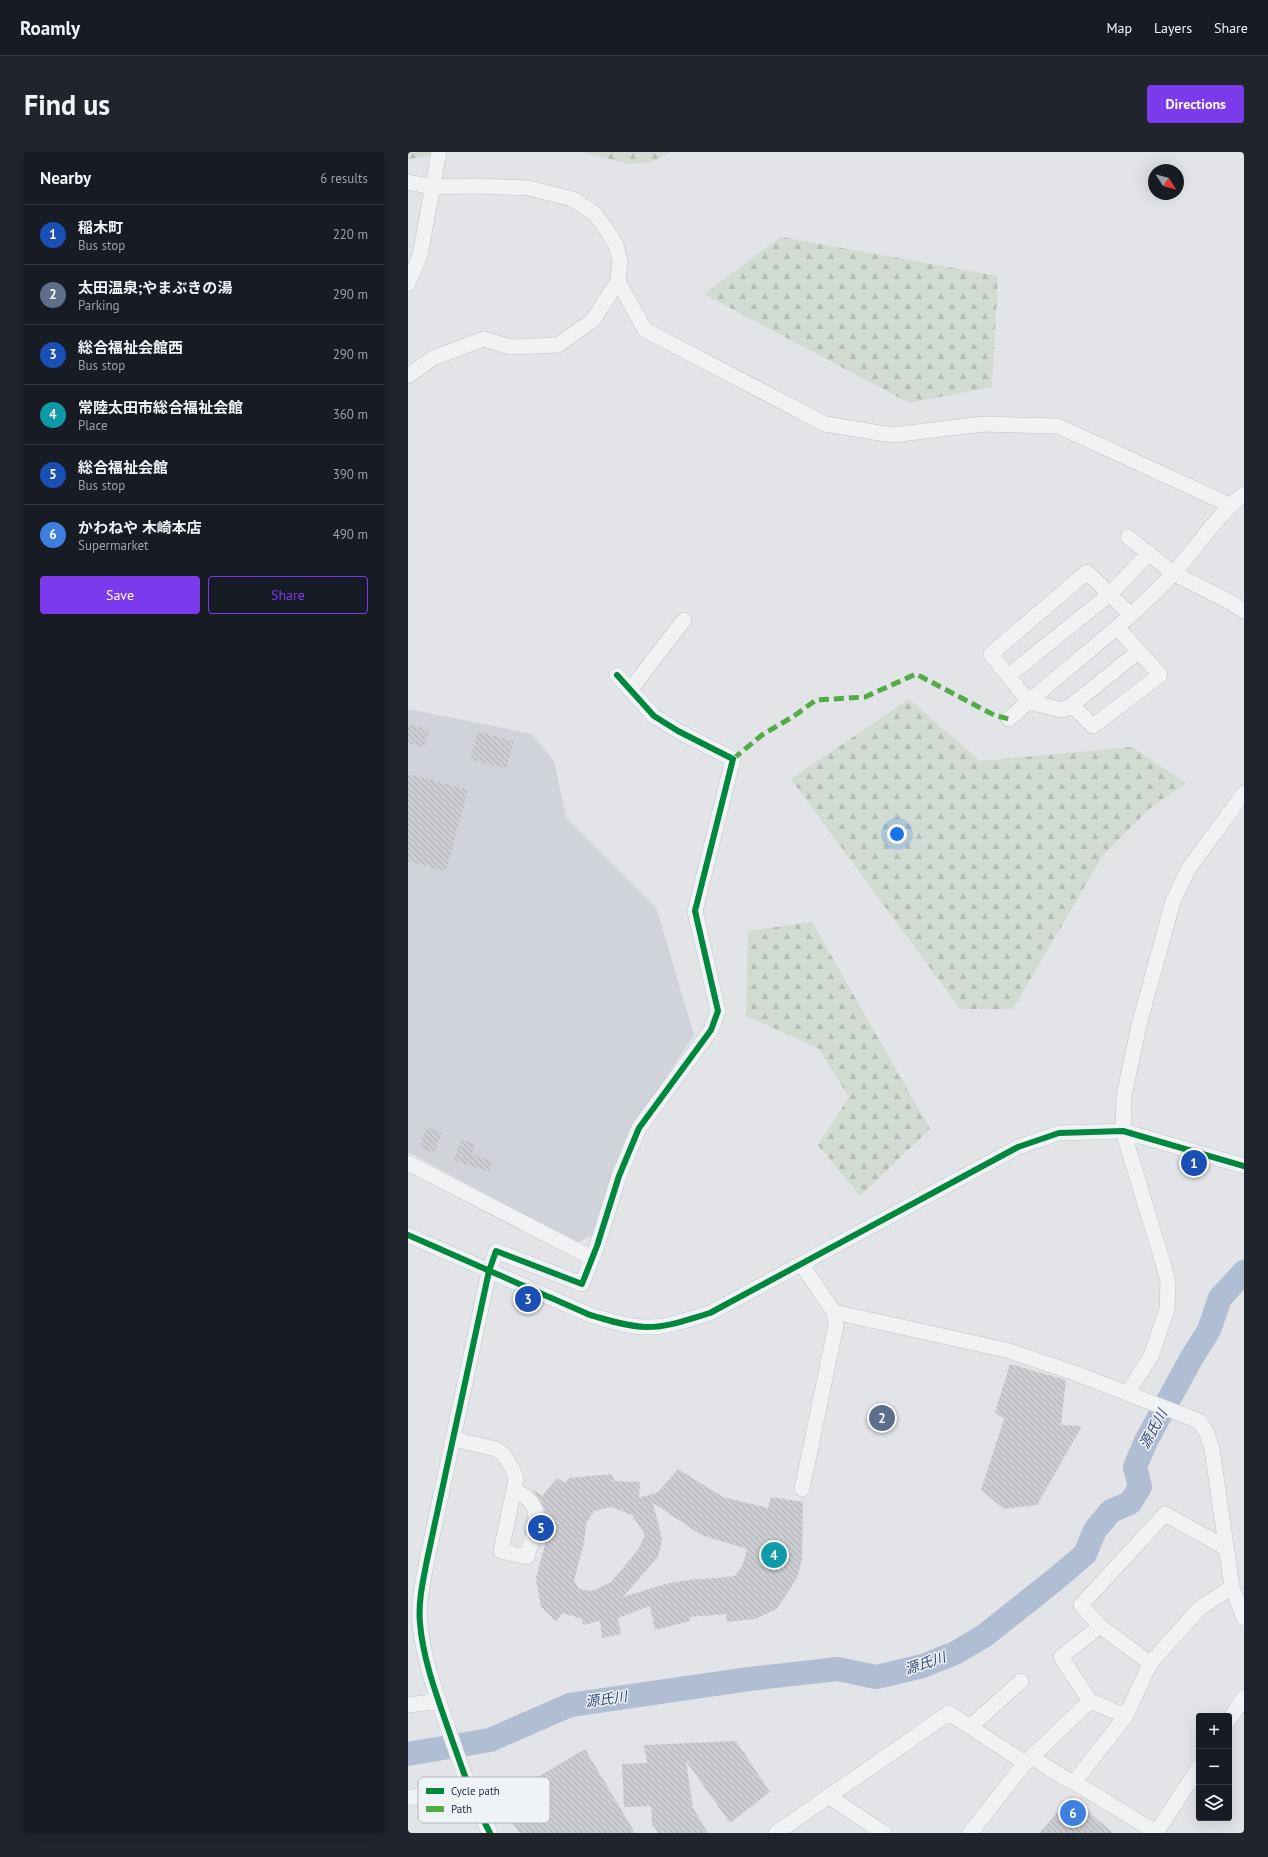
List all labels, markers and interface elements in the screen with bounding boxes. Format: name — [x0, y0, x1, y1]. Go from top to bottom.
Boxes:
text: Roamly — [20, 16, 80, 40]
text: Map — [1106, 19, 1132, 37]
text: Layers — [1154, 19, 1192, 37]
text: Share — [1214, 19, 1248, 37]
button: Directions — [1147, 85, 1244, 123]
text: Find us — [24, 86, 110, 123]
north arrow — [1148, 164, 1184, 200]
text: Nearby — [40, 167, 91, 189]
text: 6 results — [320, 170, 368, 187]
text: 稲木町 — [78, 218, 123, 237]
text: 1 — [49, 226, 57, 243]
text: 220 m — [333, 226, 368, 243]
text: Bus stop — [78, 237, 125, 254]
text: 太田温泉;やまぶきの湯 — [78, 278, 232, 297]
text: 2 — [49, 286, 57, 303]
text: 290 m — [333, 286, 368, 303]
text: Parking — [78, 297, 119, 314]
text: 総合福祉会館西 — [78, 338, 183, 357]
text: 3 — [49, 346, 57, 363]
text: 290 m — [333, 346, 368, 363]
text: Bus stop — [78, 357, 125, 374]
text: 常陸太田市総合福祉会館 — [78, 398, 243, 417]
text: 4 — [49, 406, 57, 423]
text: 360 m — [333, 406, 368, 423]
text: Place — [78, 417, 108, 434]
text: 総合福祉会館 — [78, 458, 168, 477]
text: 5 — [49, 466, 57, 483]
text: 390 m — [333, 466, 368, 483]
text: Bus stop — [78, 477, 125, 494]
text: かわねや 木崎本店 — [78, 518, 202, 537]
text: 6 — [49, 526, 57, 543]
text: 490 m — [333, 526, 368, 543]
text: Supermarket — [78, 537, 148, 554]
button: Save — [40, 576, 200, 614]
button: Share — [208, 576, 368, 614]
your location — [887, 824, 907, 844]
pin: 1 — [1181, 1148, 1207, 1178]
pin: 3 — [515, 1284, 541, 1314]
pin: 2 — [869, 1403, 895, 1433]
water label: 源氏川 — [1135, 1404, 1172, 1452]
pin: 5 — [528, 1513, 554, 1543]
pin: 4 — [761, 1540, 787, 1570]
water label: 源氏川 — [902, 1647, 950, 1678]
water label: 源氏川 — [584, 1687, 630, 1711]
map controls — [1196, 1713, 1232, 1821]
button: + — [1196, 1713, 1232, 1749]
button: − — [1196, 1749, 1232, 1785]
legend — [418, 1777, 550, 1823]
text: Cycle path — [451, 1784, 500, 1798]
button: layers — [1196, 1785, 1232, 1821]
pin: 6 — [1060, 1798, 1086, 1828]
text: Path — [451, 1802, 472, 1816]

